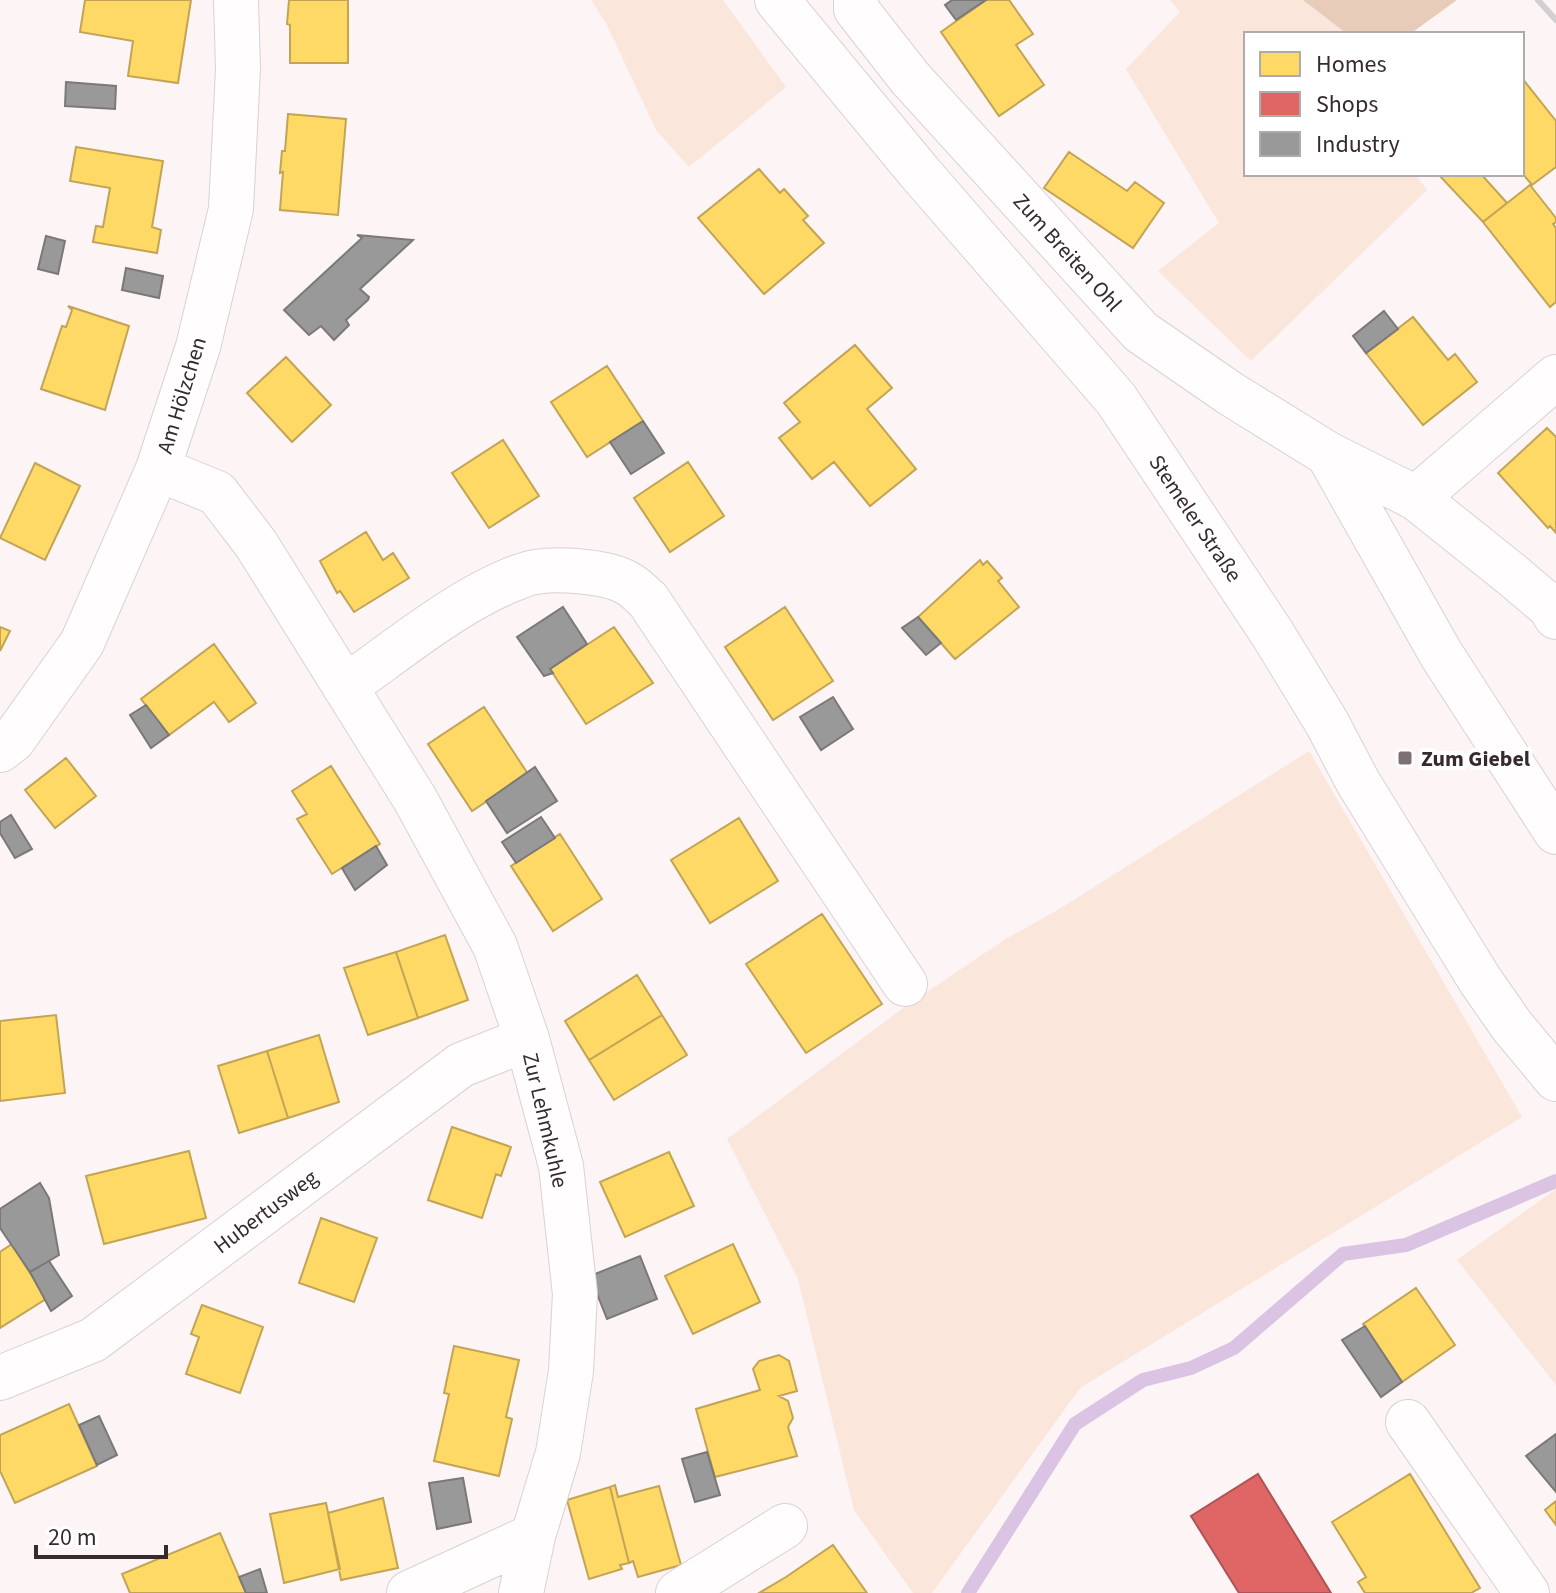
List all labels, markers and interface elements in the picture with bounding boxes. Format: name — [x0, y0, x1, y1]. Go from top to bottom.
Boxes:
legend — [1244, 32, 1524, 176]
text: Homes — [1316, 47, 1387, 82]
text: Shops — [1316, 87, 1378, 122]
text: Industry — [1316, 127, 1400, 162]
street label: Zum Breiten Ohl — [1005, 186, 1129, 319]
street label: Am Hölzchen — [149, 333, 215, 458]
street label: Stemeler Straße — [1141, 448, 1250, 589]
place label: Zum Giebel — [1421, 743, 1531, 775]
marker: Zum Giebel — [1396, 749, 1414, 767]
street label: Zur Lehmkuhle — [514, 1049, 576, 1191]
street label: Hubertusweg — [207, 1162, 324, 1262]
scale bar — [36, 1509, 166, 1559]
text: 20 m — [48, 1520, 97, 1555]

